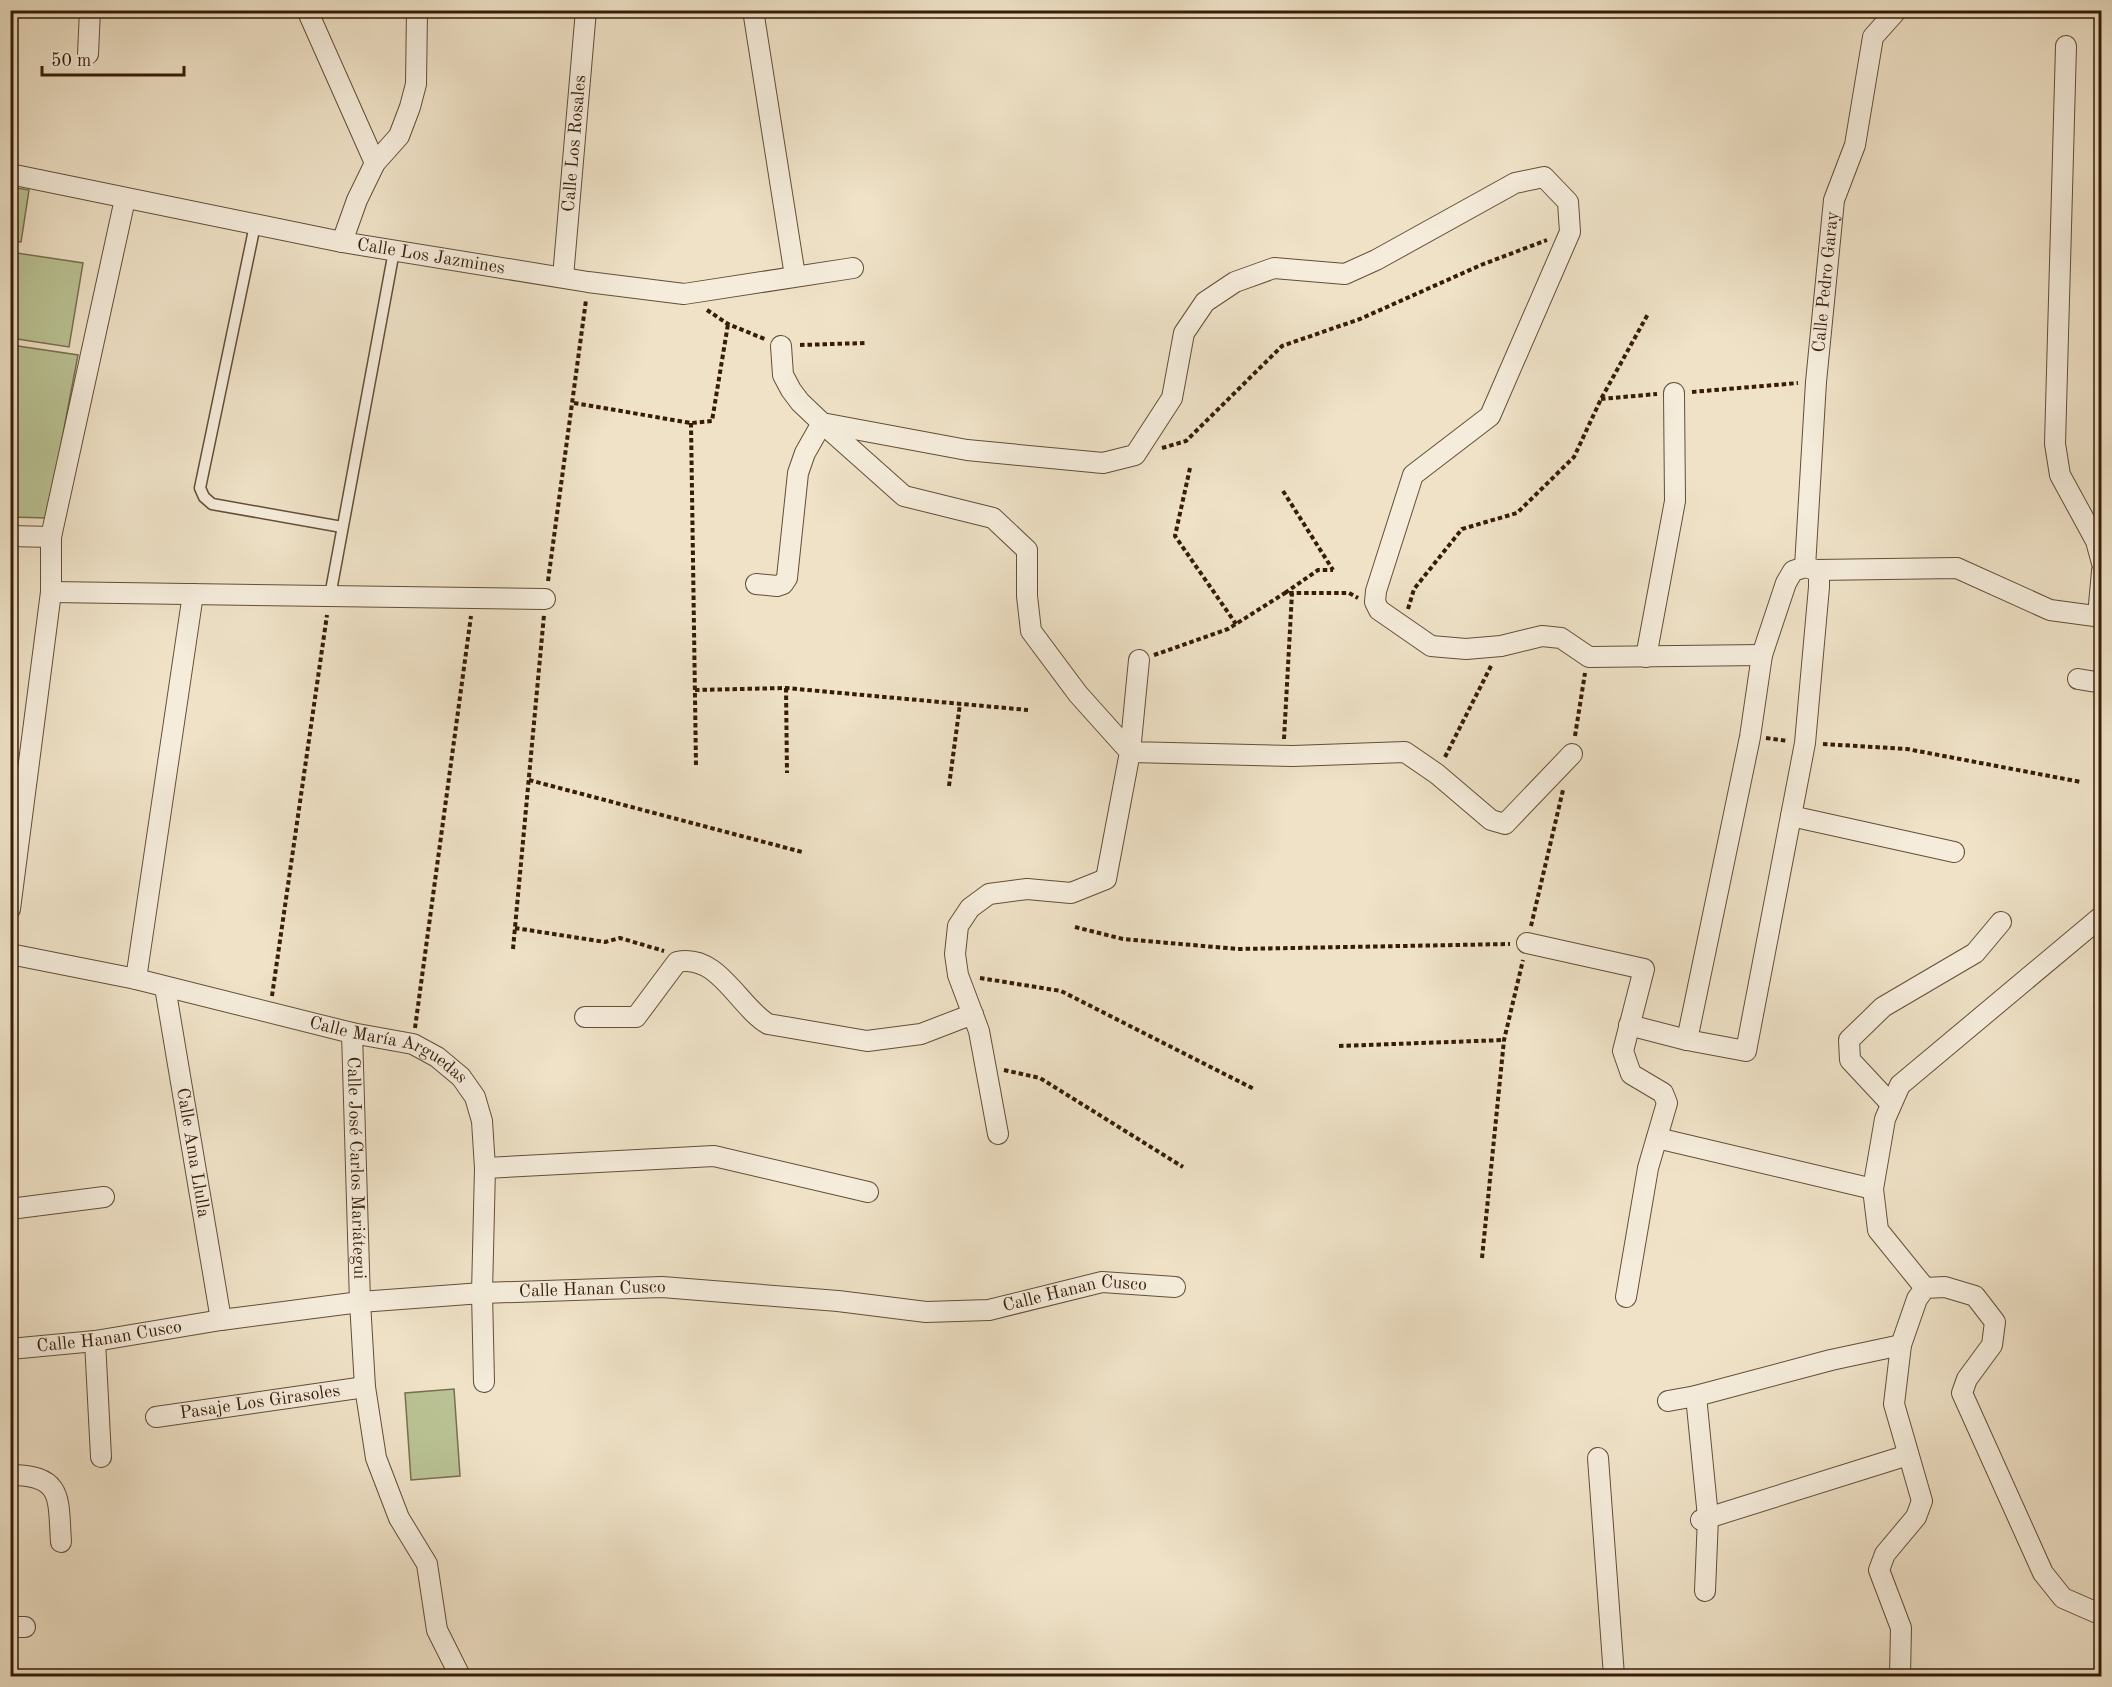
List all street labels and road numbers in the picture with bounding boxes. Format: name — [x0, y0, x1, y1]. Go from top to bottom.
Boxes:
street label: Calle Los Rosales — [560, 74, 589, 213]
street label: Calle Pedro Garay — [1810, 210, 1842, 353]
street label: Calle Los Jazmines — [356, 236, 506, 277]
street label: Calle María Arguedas — [307, 1014, 471, 1086]
street label: Calle José Carlos Mariátegui — [344, 1056, 368, 1280]
street label: Calle Ama Llulla — [173, 1086, 213, 1219]
street label: Calle Hanan Cusco — [1001, 1273, 1148, 1315]
street label: Calle Hanan Cusco — [519, 1278, 666, 1301]
street label: Calle Hanan Cusco — [36, 1318, 183, 1355]
street label: Pasaje Los Girasoles — [179, 1382, 342, 1422]

